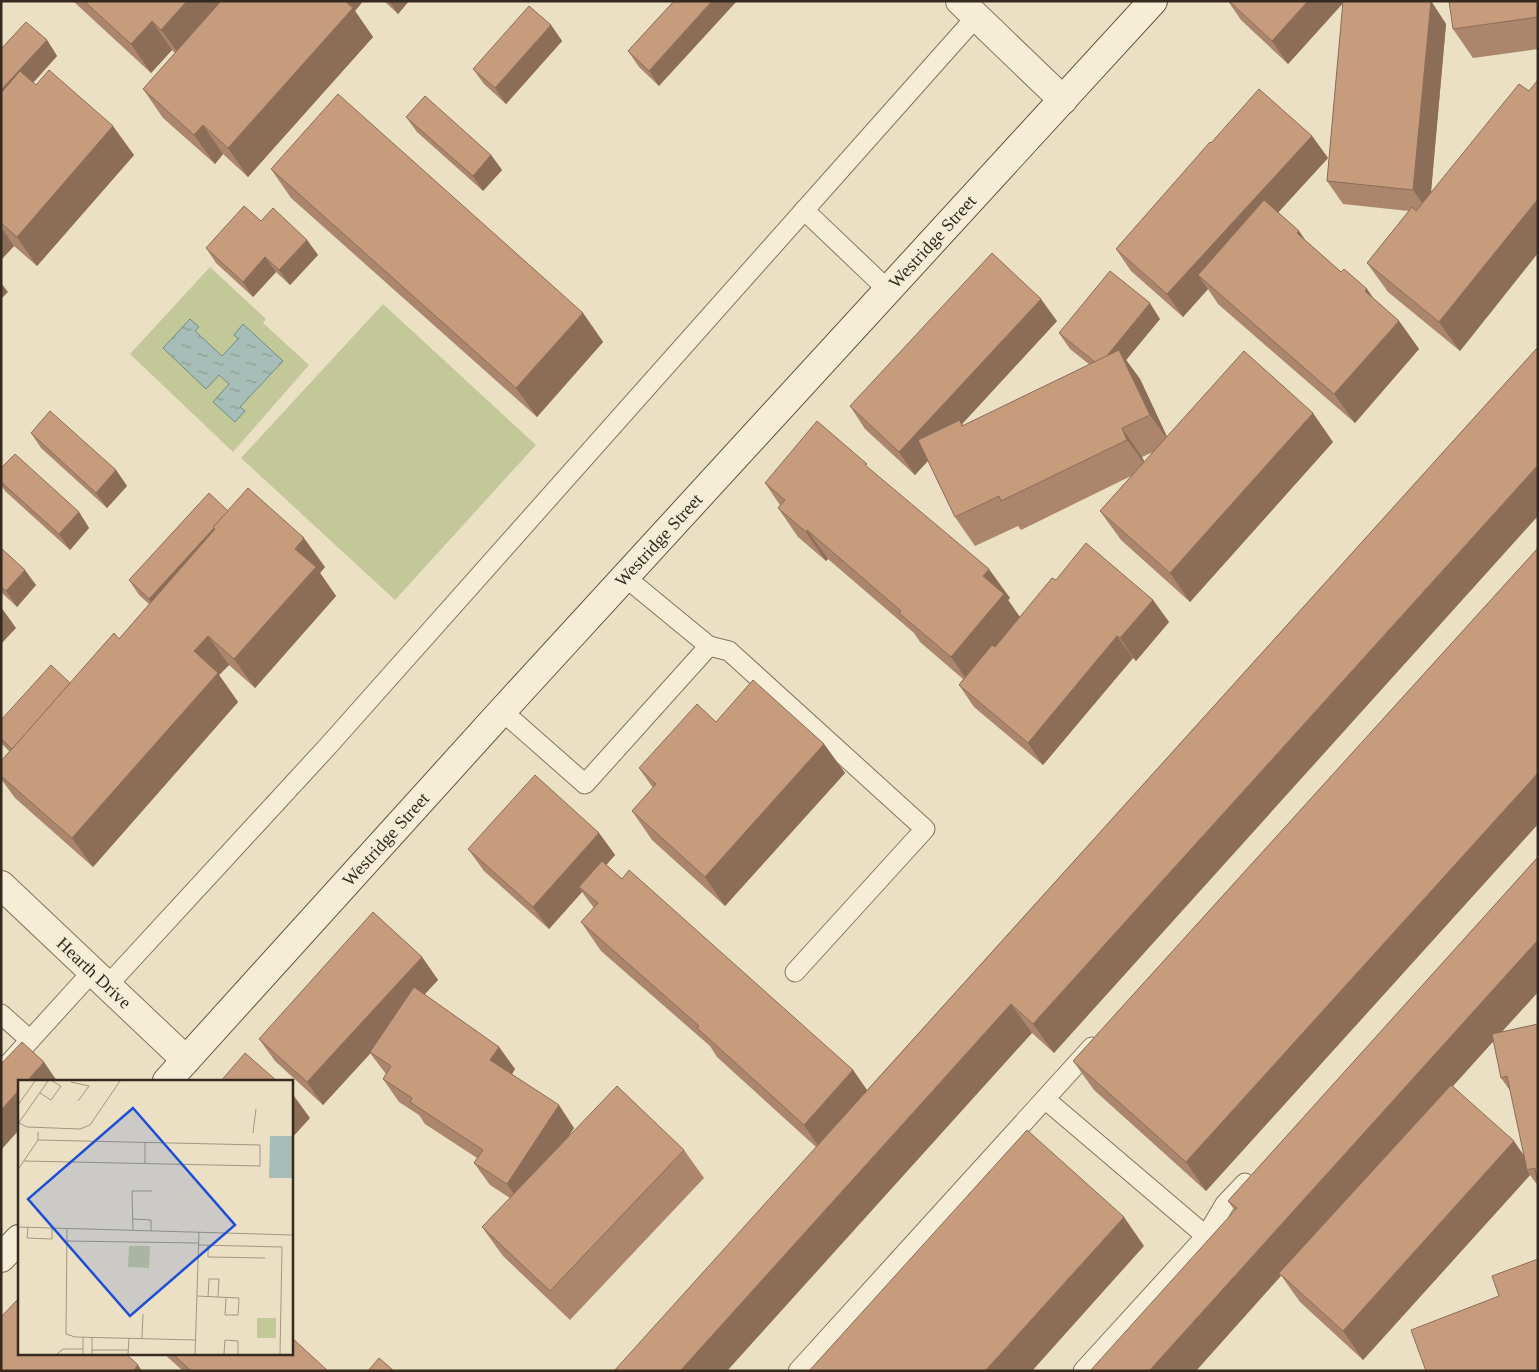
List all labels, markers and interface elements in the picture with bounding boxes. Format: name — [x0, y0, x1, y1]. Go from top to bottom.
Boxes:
street label: Westridge Street — [885, 191, 980, 292]
street label: Westridge Street — [611, 489, 706, 591]
street label: Westridge Street — [338, 788, 433, 890]
street label: Hearth Drive — [53, 933, 135, 1013]
inset map — [18, 1080, 292, 1354]

